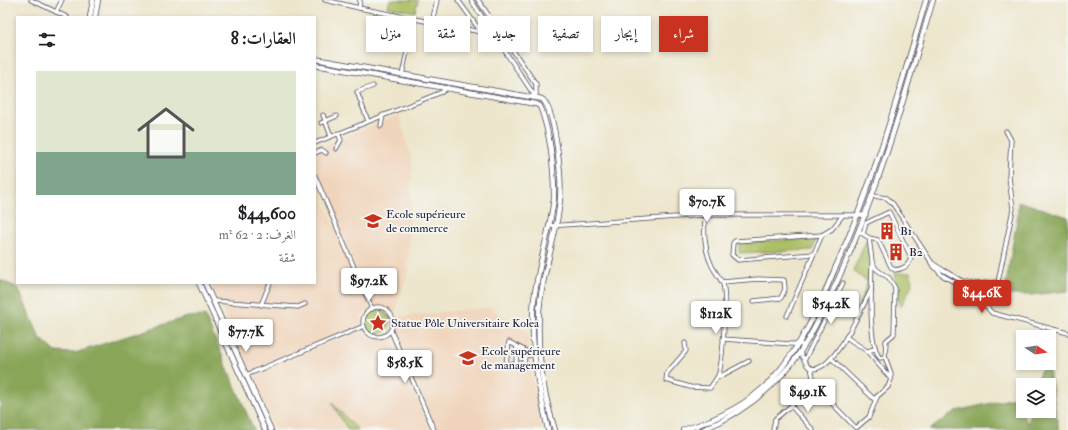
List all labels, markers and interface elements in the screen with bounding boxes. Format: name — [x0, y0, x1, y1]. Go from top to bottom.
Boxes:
chip: منزل — [366, 16, 416, 52]
chip: شقة — [424, 16, 470, 52]
chip: جديد — [478, 16, 530, 52]
chip: تصفية — [538, 16, 593, 52]
chip: إيجار — [601, 16, 651, 52]
chip: شراء — [659, 16, 708, 52]
text: العقارات: 8 — [231, 28, 296, 49]
icon: filters — [36, 29, 58, 51]
icon: home — [130, 97, 202, 169]
pin: $70.7K — [674, 189, 740, 223]
text: $70.7K — [688, 194, 726, 210]
text: $44,600 — [238, 203, 296, 224]
place label: Ecole supérieure de commerce — [386, 207, 465, 236]
school or university icon: Ecole supérieure de commerce — [363, 211, 383, 231]
building icon: B1 — [877, 221, 897, 241]
place label: B1 — [900, 224, 912, 239]
text: الغرف: 2 · 62 m² — [219, 227, 296, 243]
building icon: B2 — [886, 242, 906, 262]
place label: B2 — [909, 245, 923, 260]
text: شقة — [279, 250, 296, 266]
pin: $97.2K — [336, 268, 402, 302]
text: $97.2K — [350, 273, 388, 289]
pin: $44.6K — [949, 280, 1015, 314]
text: $44.6K — [962, 285, 1002, 301]
pin: $54.2K — [798, 291, 864, 325]
text: $54.2K — [812, 296, 850, 312]
pin: $112K — [688, 301, 744, 335]
text: $112K — [700, 306, 732, 322]
place icon: Statue Pôle Universitaire Kolea — [368, 313, 388, 333]
place label: Statue Pôle Universitaire Kolea — [391, 316, 540, 331]
pin: $77.7K — [213, 319, 279, 353]
text: $77.7K — [228, 324, 264, 340]
north arrow — [1016, 330, 1056, 370]
map controls — [1016, 330, 1056, 418]
place label: Ecole supérieure de management — [481, 344, 560, 373]
school or university icon: Ecole supérieure de management — [458, 348, 478, 368]
pin: $58.5K — [372, 350, 438, 384]
text: $58.5K — [387, 355, 423, 371]
button: layers — [1016, 378, 1056, 418]
pin: $49.1K — [775, 379, 841, 413]
text: $49.1K — [789, 384, 827, 400]

